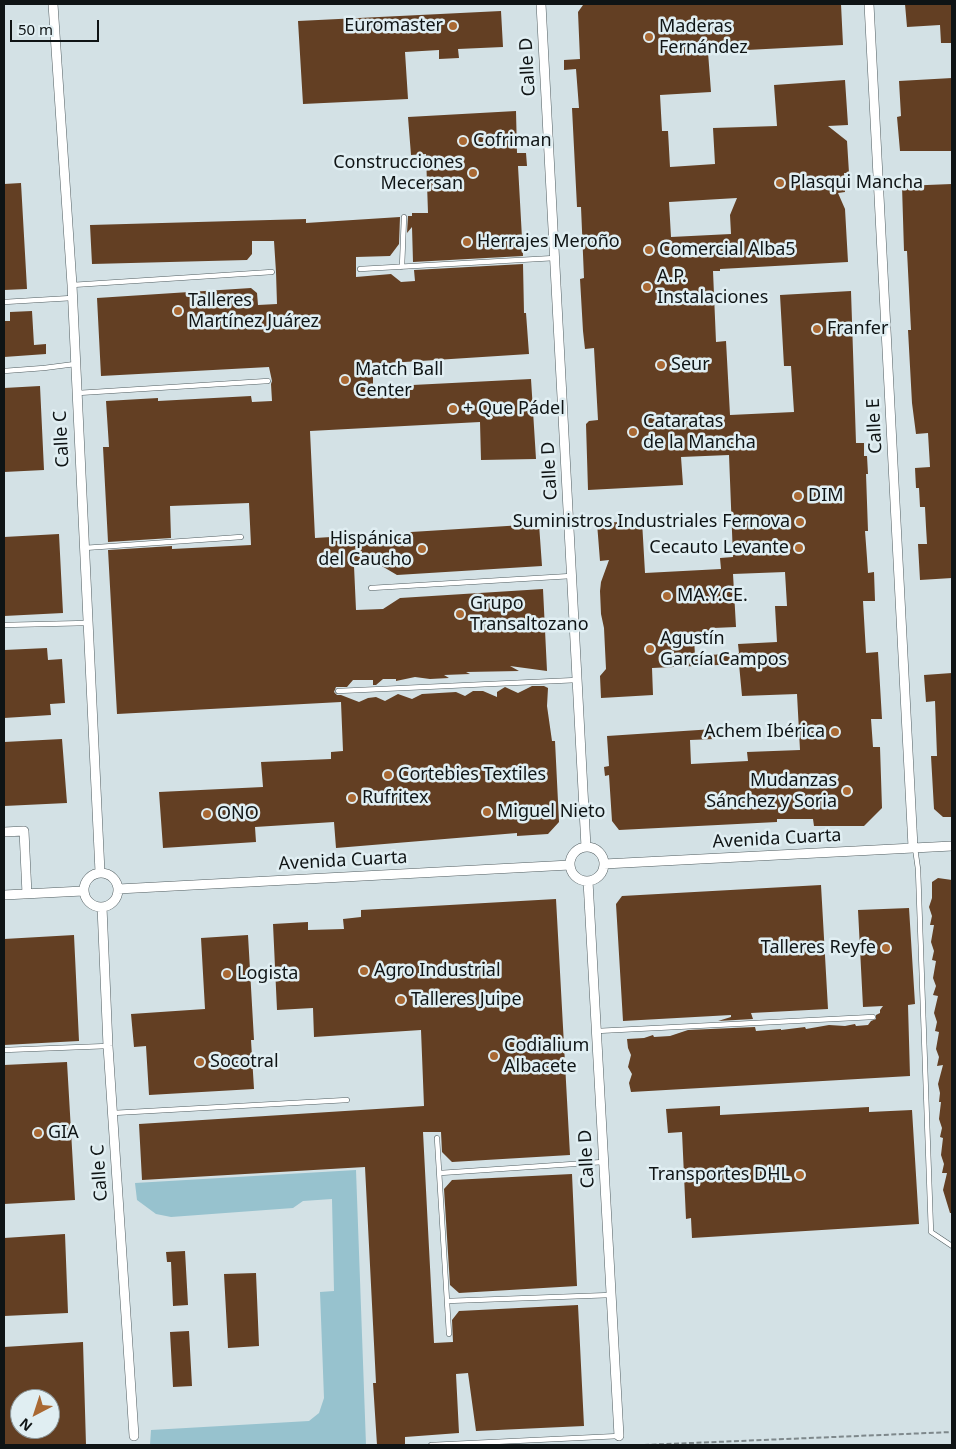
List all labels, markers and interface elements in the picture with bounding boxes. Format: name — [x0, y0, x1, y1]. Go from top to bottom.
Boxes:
scale bar — [12, 10, 101, 42]
place label: Euromaster — [344, 15, 443, 37]
place label: Maderas Fernández — [659, 16, 748, 58]
text: 50 m — [18, 19, 53, 39]
marker: Euromaster — [447, 20, 459, 32]
marker: Maderas Fernández — [643, 31, 655, 43]
street label: Calle D — [516, 37, 540, 97]
place label: Cofriman — [473, 130, 552, 152]
marker: Cofriman — [457, 135, 469, 147]
place label: Construcciones Mecersan — [333, 152, 463, 194]
marker: Construcciones Mecersan — [467, 167, 479, 179]
place label: Plasqui Mancha — [790, 172, 923, 194]
marker: Plasqui Mancha — [774, 177, 786, 189]
place label: Herrajes Meroño — [477, 231, 620, 253]
marker: Herrajes Meroño — [461, 236, 473, 248]
place label: Comercial Alba5 — [659, 239, 796, 261]
marker: Comercial Alba5 — [643, 244, 655, 256]
place label: A.P. Instalaciones — [657, 266, 768, 308]
marker: A.P. Instalaciones — [641, 281, 653, 293]
place label: Talleres Martínez Juárez — [188, 290, 319, 332]
marker: Talleres Martínez Juárez — [172, 305, 184, 317]
place label: Franfer — [827, 318, 888, 340]
marker: Franfer — [811, 323, 823, 335]
place label: Seur — [671, 354, 710, 376]
place label: Match Ball Center — [355, 359, 443, 402]
marker: Seur — [655, 359, 667, 371]
marker: Match Ball Center — [339, 374, 351, 386]
place label: + Que Pádel — [463, 398, 565, 420]
street label: Calle E — [863, 398, 887, 454]
marker: + Que Pádel — [447, 403, 459, 415]
street label: Calle C — [50, 410, 74, 468]
place label: Cataratas de la Mancha — [643, 411, 756, 454]
marker: Cataratas de la Mancha — [627, 426, 639, 438]
street label: Calle D — [538, 441, 562, 501]
place label: DIM — [808, 485, 844, 507]
marker: DIM — [792, 490, 804, 502]
place label: Suministros Industriales Fernova — [513, 511, 790, 533]
marker: Suministros Industriales Fernova — [794, 516, 806, 528]
place label: Hispánica del Caucho — [318, 528, 412, 570]
place label: Cecauto Levante — [649, 537, 789, 559]
marker: Cecauto Levante — [793, 542, 805, 554]
marker: Hispánica del Caucho — [416, 543, 428, 555]
place label: MA.Y.CE. — [677, 585, 748, 607]
marker: MA.Y.CE. — [661, 590, 673, 602]
place label: Grupo Transaltozano — [470, 593, 589, 636]
marker: Grupo Transaltozano — [454, 608, 466, 620]
place label: Agustín García Campos — [660, 628, 787, 670]
marker: Agustín García Campos — [644, 643, 656, 655]
place label: Achem Ibérica — [704, 721, 825, 743]
marker: Achem Ibérica — [829, 726, 841, 738]
place label: Cortebies Textiles — [398, 764, 546, 786]
marker: Cortebies Textiles — [382, 769, 394, 781]
place label: Mudanzas Sánchez y Soria — [706, 770, 837, 812]
marker: Mudanzas Sánchez y Soria — [841, 785, 853, 797]
place label: Rufritex — [362, 787, 428, 809]
marker: Rufritex — [346, 792, 358, 804]
place label: Miguel Nieto — [497, 801, 606, 823]
place label: ONO — [217, 803, 259, 825]
marker: Miguel Nieto — [481, 806, 493, 818]
marker: ONO — [201, 808, 213, 820]
street label: Avenida Cuarta — [712, 825, 842, 853]
street label: Avenida Cuarta — [278, 847, 408, 875]
place label: Talleres Reyfe — [761, 937, 876, 959]
marker: Talleres Reyfe — [880, 942, 892, 954]
place label: Agro Industrial — [374, 960, 501, 982]
place label: Logista — [237, 963, 298, 985]
marker: Agro Industrial — [358, 965, 370, 977]
marker: Logista — [221, 968, 233, 980]
place label: Talleres Juipe — [411, 989, 522, 1011]
marker: Talleres Juipe — [395, 994, 407, 1006]
place label: Codialium Albacete — [504, 1035, 589, 1078]
marker: Codialium Albacete — [488, 1050, 500, 1062]
place label: Socotral — [210, 1051, 279, 1073]
marker: Socotral — [194, 1056, 206, 1068]
place label: GIA — [48, 1122, 79, 1144]
marker: GIA — [32, 1127, 44, 1139]
street label: Calle D — [575, 1129, 599, 1189]
street label: Calle C — [87, 1144, 113, 1202]
place label: Transportes DHL — [649, 1164, 790, 1186]
marker: Transportes DHL — [794, 1169, 806, 1181]
north arrow — [10, 1389, 60, 1439]
text: N — [15, 1414, 36, 1436]

